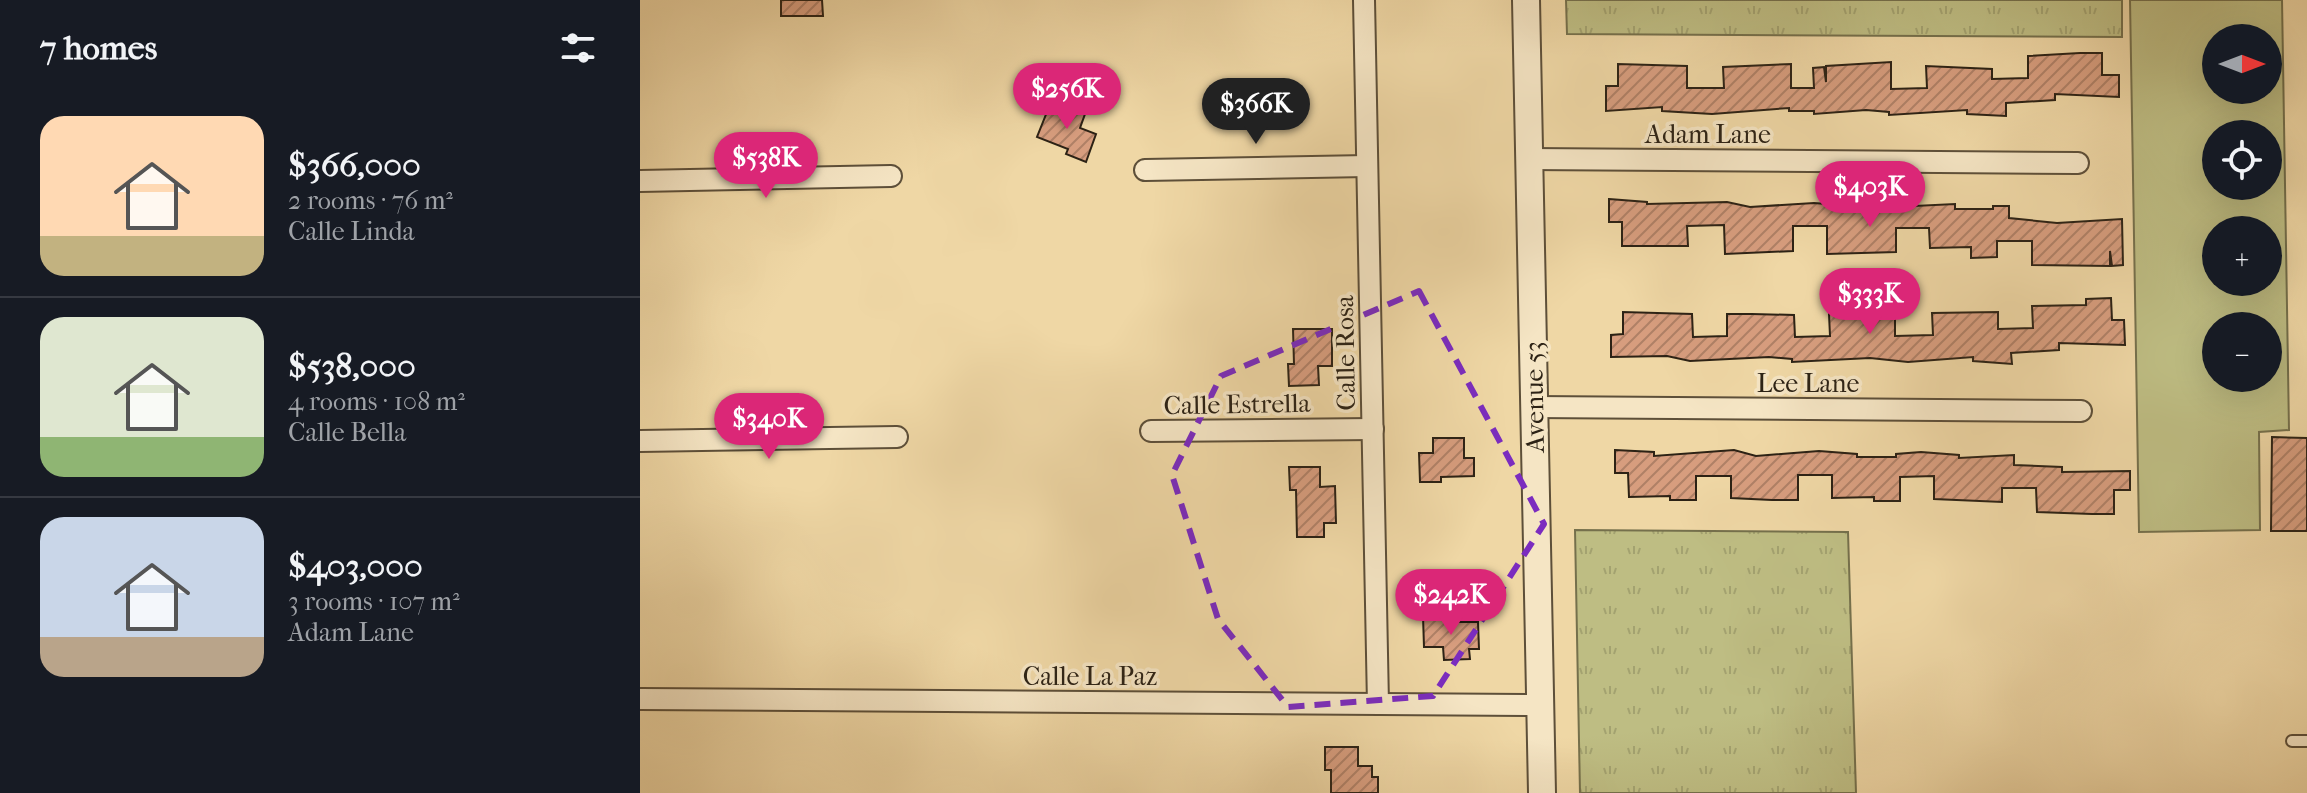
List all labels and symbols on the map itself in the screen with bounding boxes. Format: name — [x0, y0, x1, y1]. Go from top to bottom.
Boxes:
north arrow — [2202, 24, 2282, 104]
pin: $256K — [1011, 63, 1123, 131]
pin: $366K — [1200, 78, 1312, 146]
street label: Adam Lane — [1644, 119, 1771, 150]
pin: $538K — [710, 132, 822, 200]
pin: $403K — [1814, 161, 1926, 229]
pin: $333K — [1814, 268, 1926, 336]
street label: Calle Rosa — [1329, 294, 1362, 411]
street label: Avenue 53 — [1518, 341, 1551, 454]
street label: Lee Lane — [1757, 368, 1859, 399]
street label: Calle Estrella — [1163, 388, 1312, 421]
pin: $340K — [713, 393, 825, 461]
pin: $242K — [1395, 569, 1507, 637]
street label: Calle La Paz — [1023, 661, 1157, 692]

